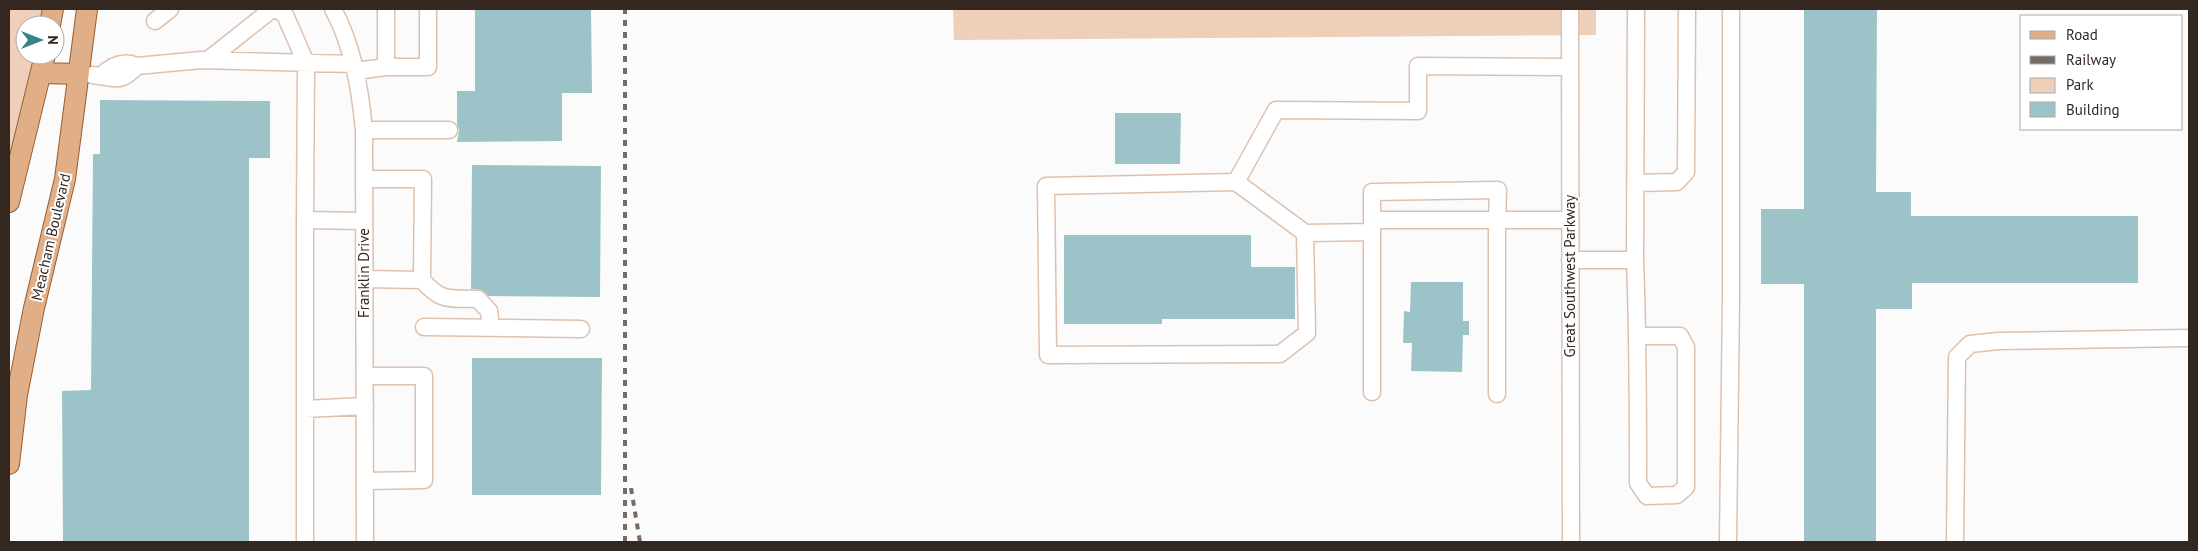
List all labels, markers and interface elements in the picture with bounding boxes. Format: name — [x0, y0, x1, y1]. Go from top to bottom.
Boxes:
north arrow — [15, 15, 65, 65]
legend — [2020, 15, 2183, 130]
text: Road — [2066, 25, 2098, 44]
text: N — [44, 35, 62, 45]
text: Railway — [2066, 50, 2116, 69]
text: Park — [2066, 75, 2094, 94]
text: Building — [2066, 100, 2120, 119]
street label: Meacham Boulevard — [27, 171, 74, 302]
street label: Great Southwest Parkway — [1560, 195, 1579, 357]
street label: Franklin Drive — [354, 228, 373, 318]

